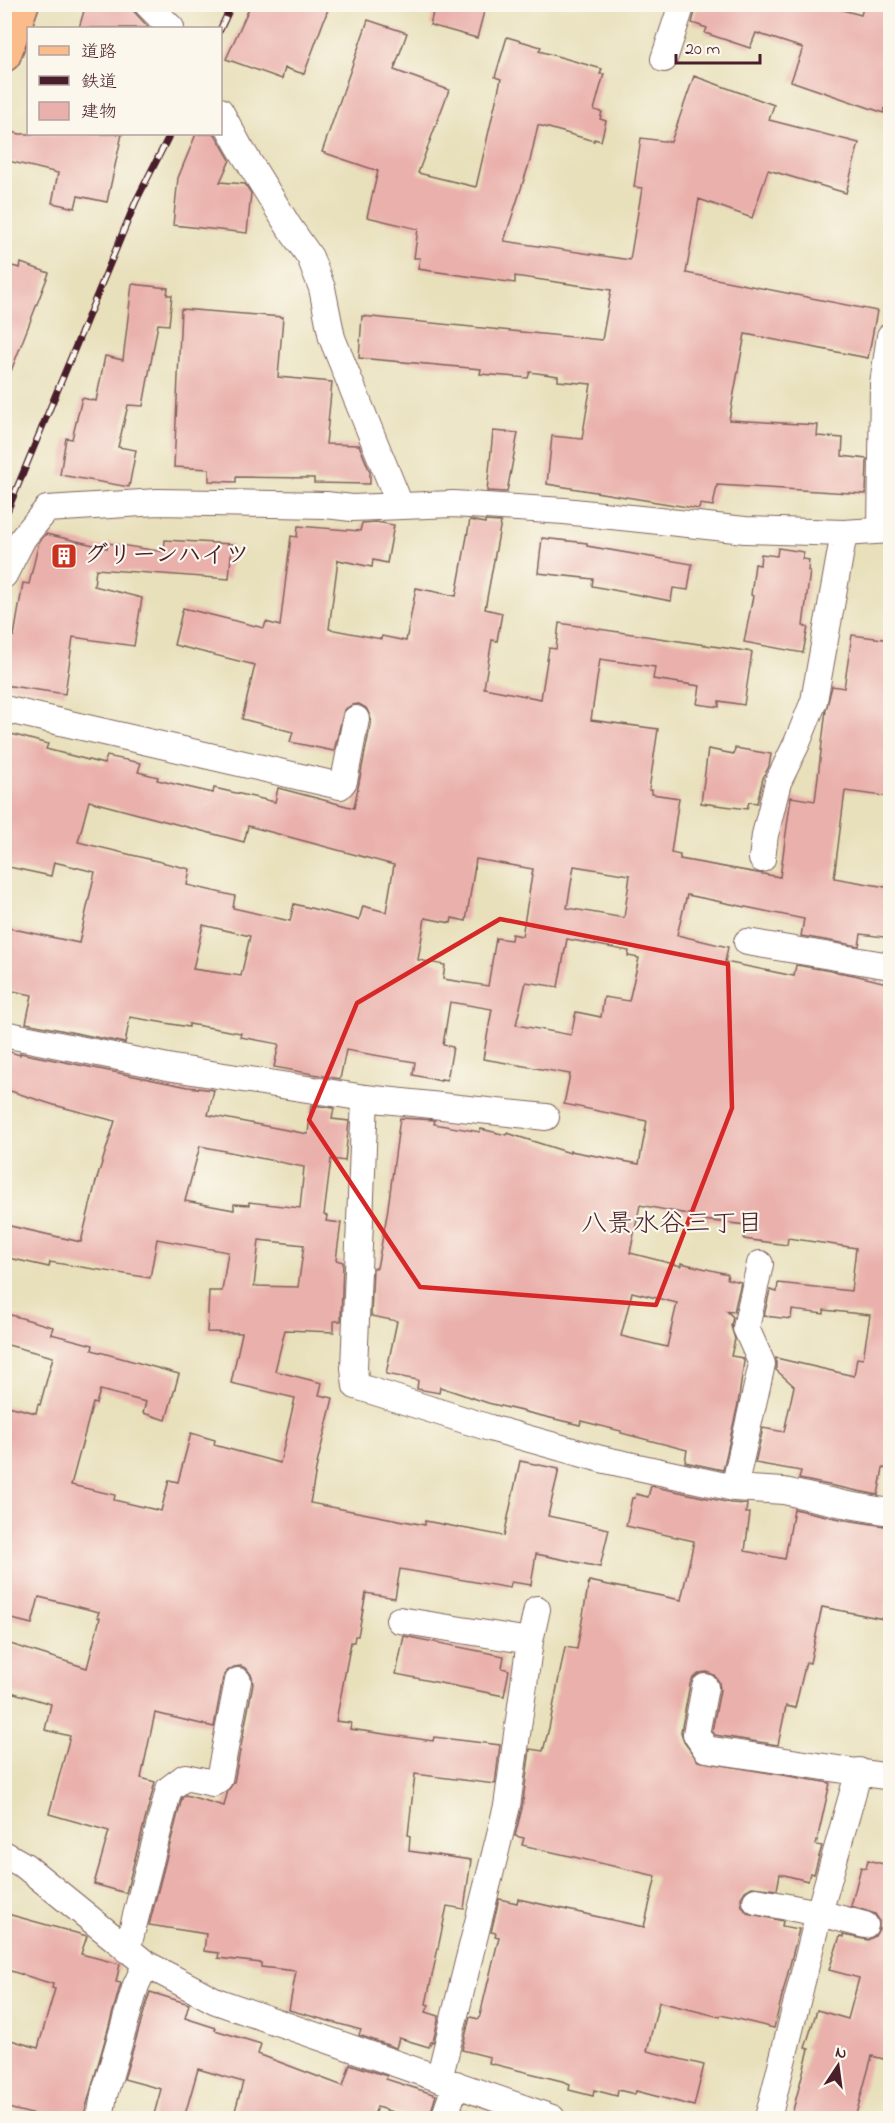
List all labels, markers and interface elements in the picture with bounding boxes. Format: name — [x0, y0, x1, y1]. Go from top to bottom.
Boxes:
legend — [27, 27, 222, 135]
scale bar — [676, 27, 760, 65]
text: 20 m — [685, 37, 720, 63]
text: 道路 — [81, 40, 117, 66]
text: 鉄道 — [81, 70, 117, 96]
text: 建物 — [81, 100, 117, 126]
place label: グリーンハイツ — [84, 539, 250, 574]
building icon: グリーンハイツ — [49, 541, 79, 571]
district label: 八景水谷三丁目 — [581, 1206, 763, 1244]
north arrow — [808, 2036, 868, 2096]
text: N — [833, 2040, 849, 2066]

